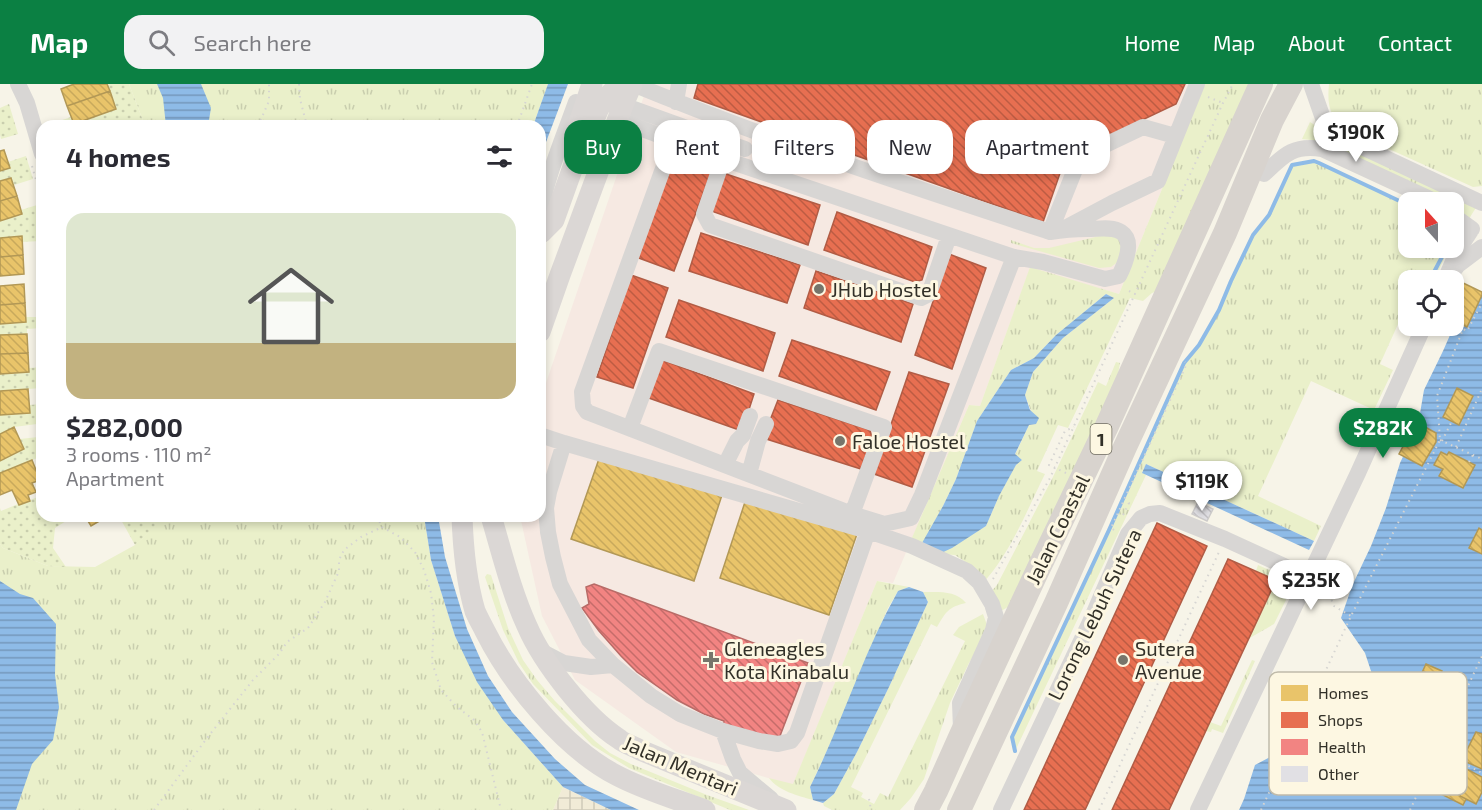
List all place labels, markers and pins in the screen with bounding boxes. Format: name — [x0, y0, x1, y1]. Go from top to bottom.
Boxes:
pin: $190K — [1314, 112, 1398, 163]
place label: JHub Hostel — [831, 277, 938, 301]
marker: JHub Hostel — [812, 282, 826, 296]
pin: $282K — [1341, 408, 1425, 459]
place label: Faloe Hostel — [852, 429, 965, 453]
marker: Faloe Hostel — [833, 434, 847, 448]
pin: $119K — [1160, 461, 1244, 512]
pin: $235K — [1269, 560, 1353, 611]
place label: Gleneagles Kota Kinabalu — [724, 636, 849, 683]
place label: Sutera Avenue — [1135, 636, 1202, 683]
marker: Gleneagles Kota Kinabalu — [702, 651, 720, 669]
marker: Sutera Avenue — [1116, 653, 1130, 667]

